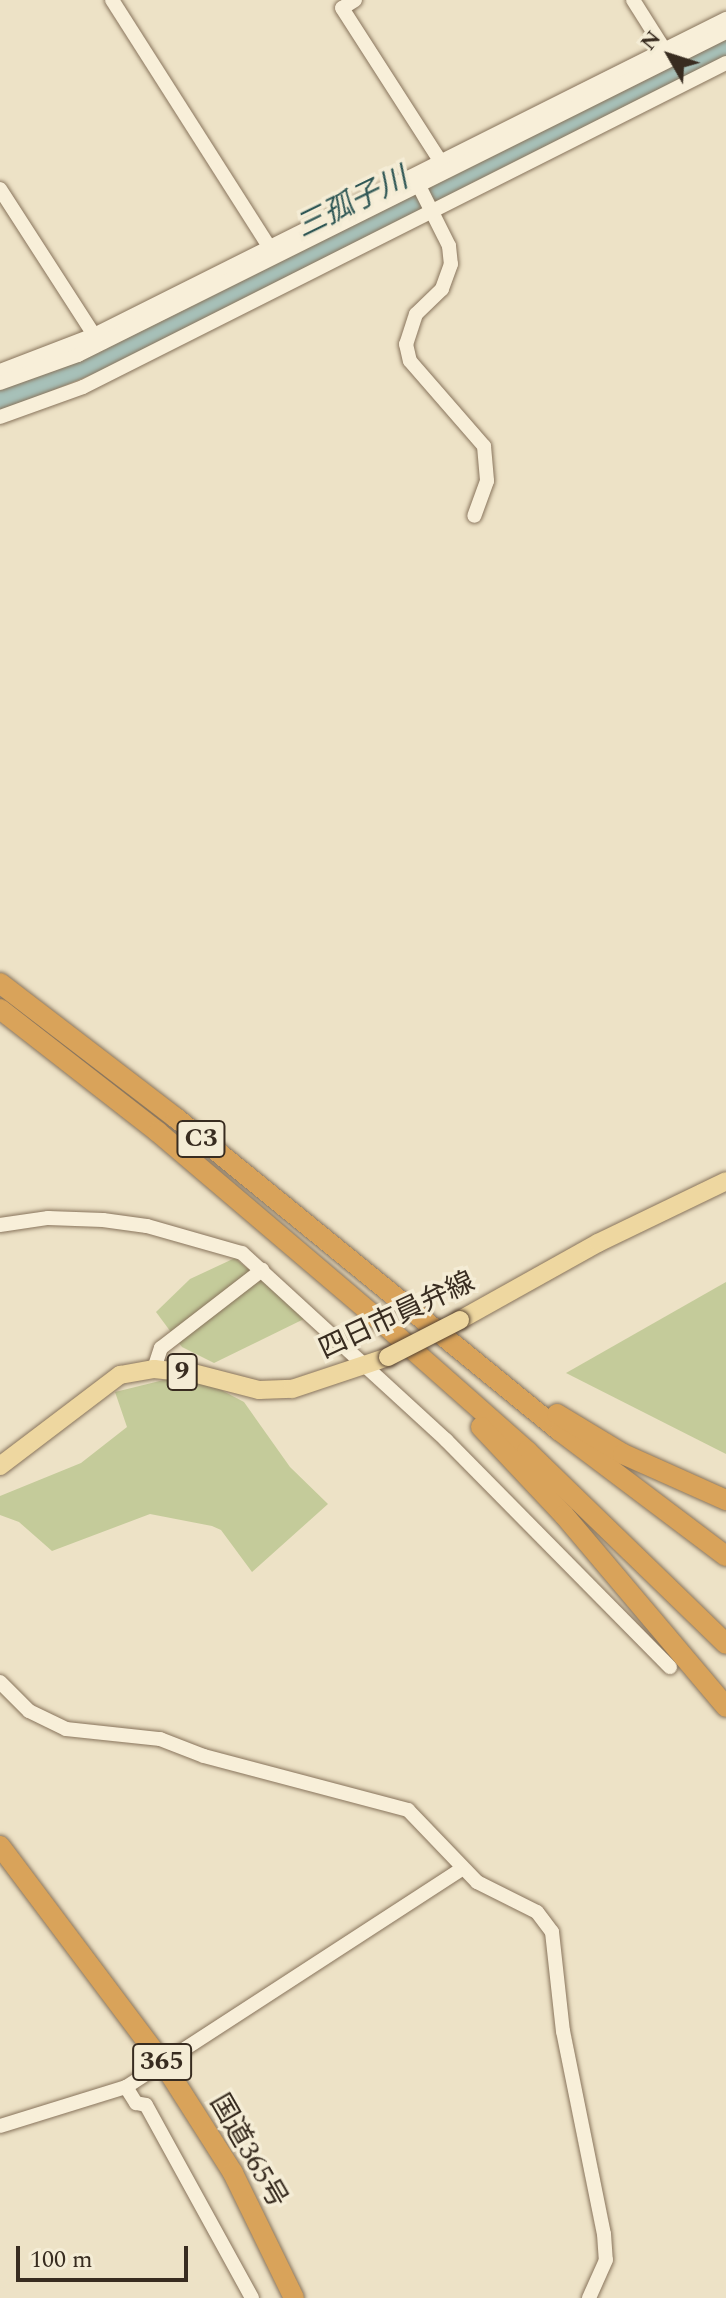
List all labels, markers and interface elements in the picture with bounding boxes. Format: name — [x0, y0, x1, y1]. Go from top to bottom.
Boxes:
north arrow — [630, 16, 710, 96]
text: N — [632, 23, 669, 58]
water label: 三孤子川 — [290, 161, 414, 245]
road number: C3 — [175, 1117, 227, 1161]
street label: 四日市員弁線 — [314, 1265, 480, 1367]
road number: 9 — [166, 1350, 198, 1394]
road number: 365 — [132, 2040, 192, 2084]
street label: 国道365号 — [202, 2088, 294, 2214]
scale bar — [20, 2230, 192, 2280]
text: 100 m — [30, 2242, 93, 2278]

